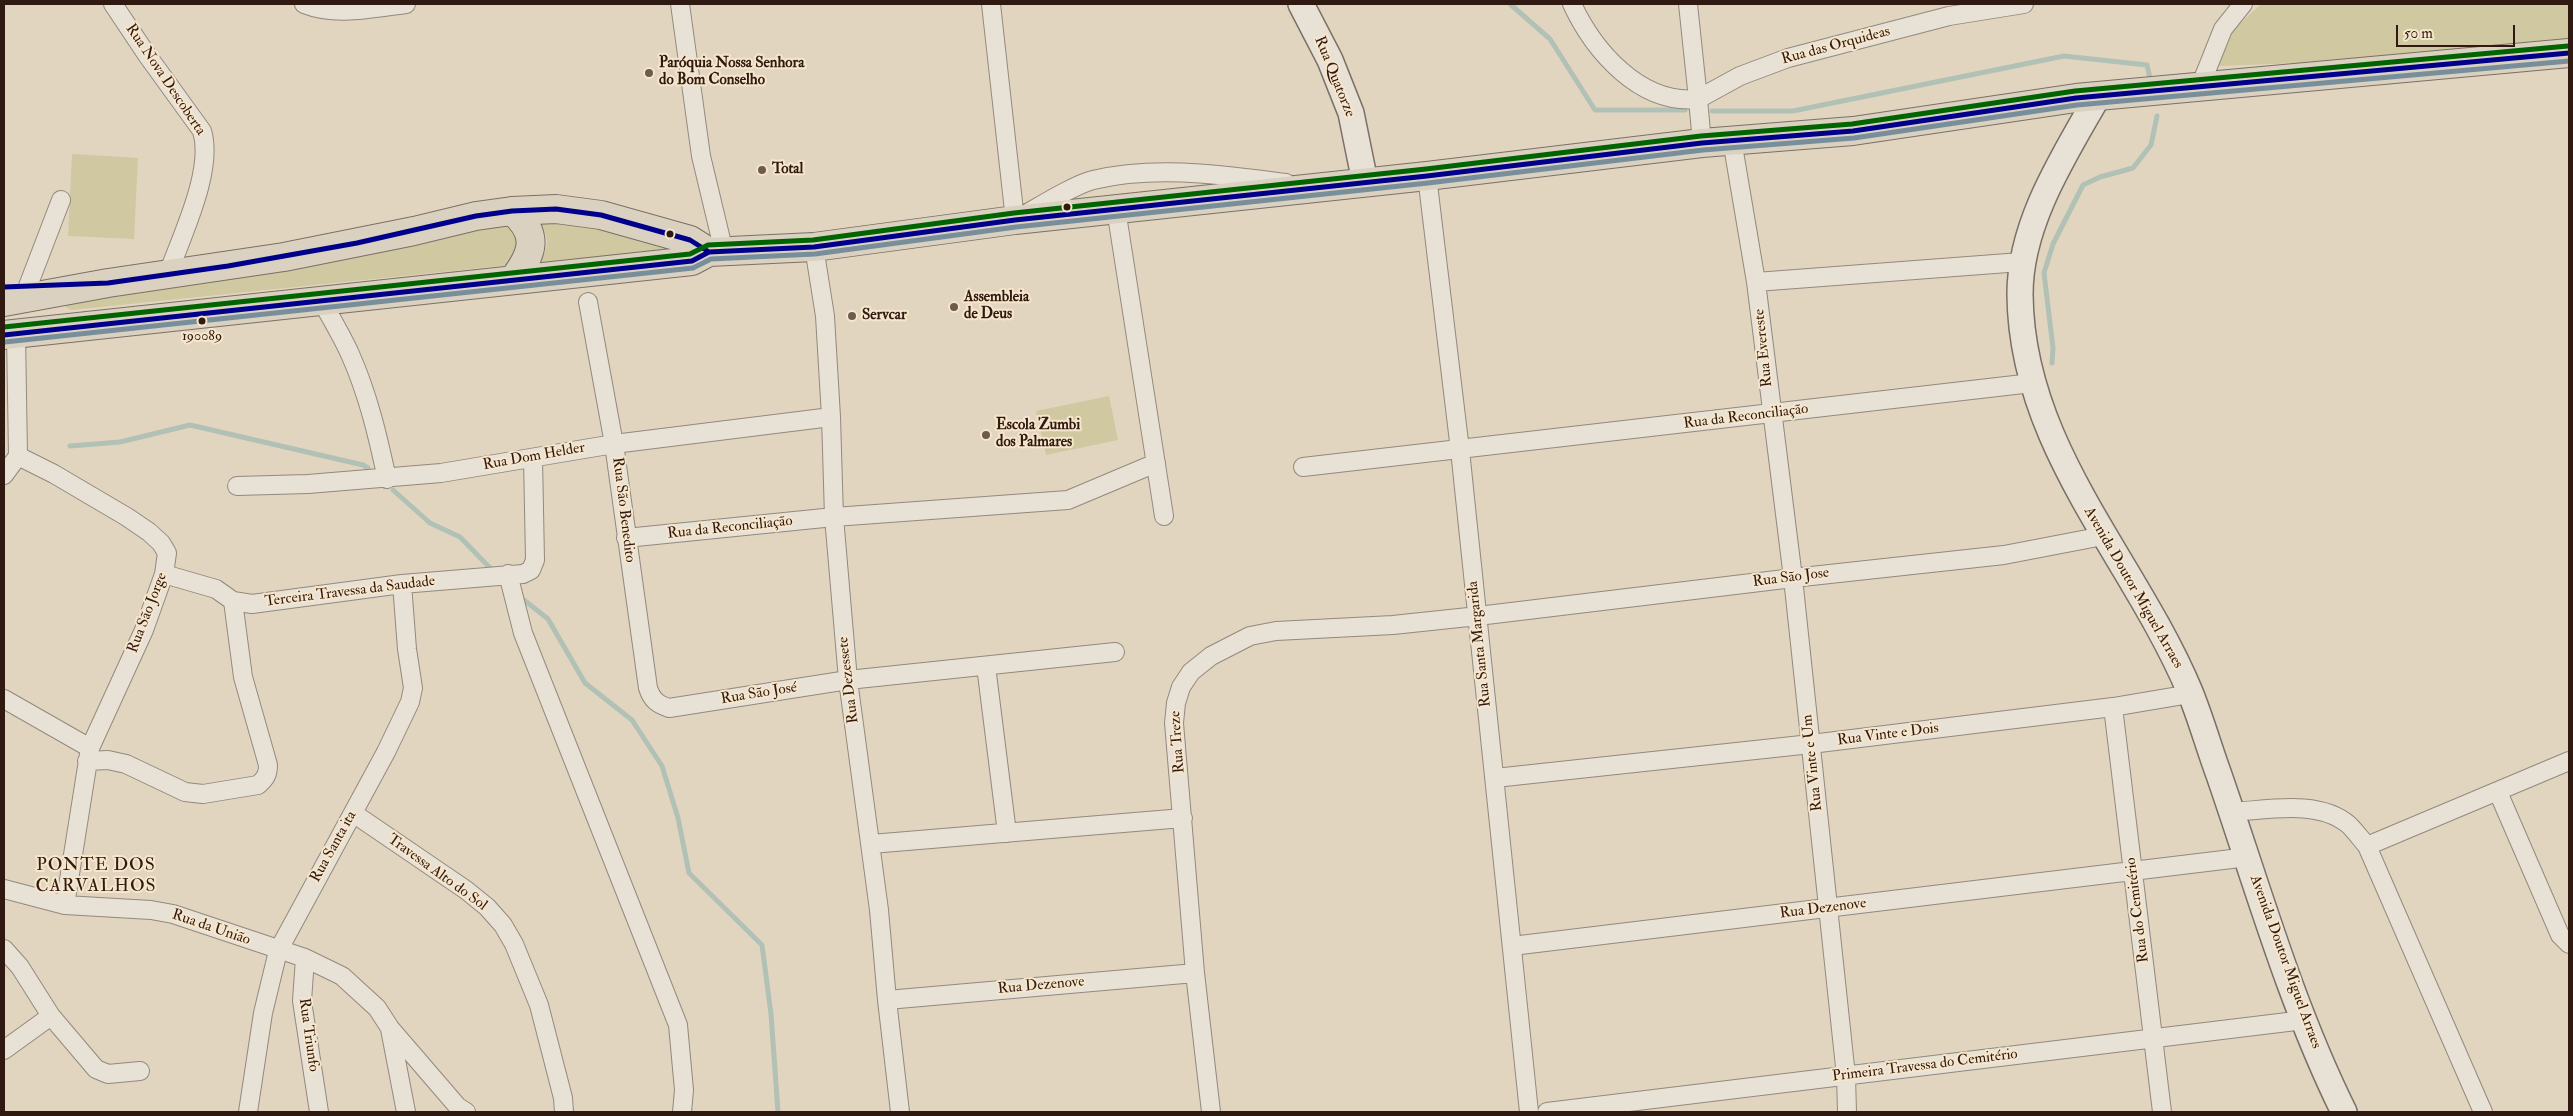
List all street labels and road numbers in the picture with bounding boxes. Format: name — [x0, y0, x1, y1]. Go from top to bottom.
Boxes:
street label: Rua Nova Descoberta — [121, 21, 209, 139]
street label: Rua das Orquideas — [1780, 23, 1892, 69]
street label: Rua Quatorze — [1310, 34, 1358, 120]
street label: Rua Evereste — [1751, 308, 1777, 388]
street label: Rua da Reconciliação — [1683, 400, 1809, 434]
street label: Rua Dom Helder — [482, 439, 586, 475]
street label: Rua São Benedito — [608, 456, 638, 564]
street label: Avenida Doutor Miguel Arraes — [2079, 504, 2187, 672]
street label: Rua da Reconciliação — [667, 512, 793, 544]
street label: Rua São Jose — [1752, 564, 1830, 592]
street label: Rua São Jorge — [124, 570, 172, 656]
street label: Terceira Travessa da Saudade — [264, 573, 436, 611]
street label: Rua Santa Margarida — [1464, 580, 1496, 708]
street label: Rua Dezessete — [835, 636, 863, 724]
street label: Rua São José — [720, 679, 798, 709]
street label: Rua Treze — [1167, 710, 1189, 774]
street label: Rua Vinte e Um — [1799, 714, 1827, 812]
street label: Rua Vinte e Dois — [1836, 720, 1940, 750]
street label: Rua Santa ita — [307, 808, 361, 886]
street label: Travessa Alto do Sol — [384, 831, 490, 915]
street label: Rua do Cemitério — [2123, 856, 2153, 964]
street label: Avenida Doutor Miguel Arraes — [2245, 873, 2325, 1051]
street label: Rua Dezenove — [1779, 895, 1867, 923]
street label: Rua da União — [169, 906, 253, 950]
street label: Rua Dezenove — [997, 973, 1085, 999]
street label: Rua Triunfo — [294, 997, 322, 1073]
street label: Primeira Travessa do Cemitério — [1831, 1046, 2019, 1086]

